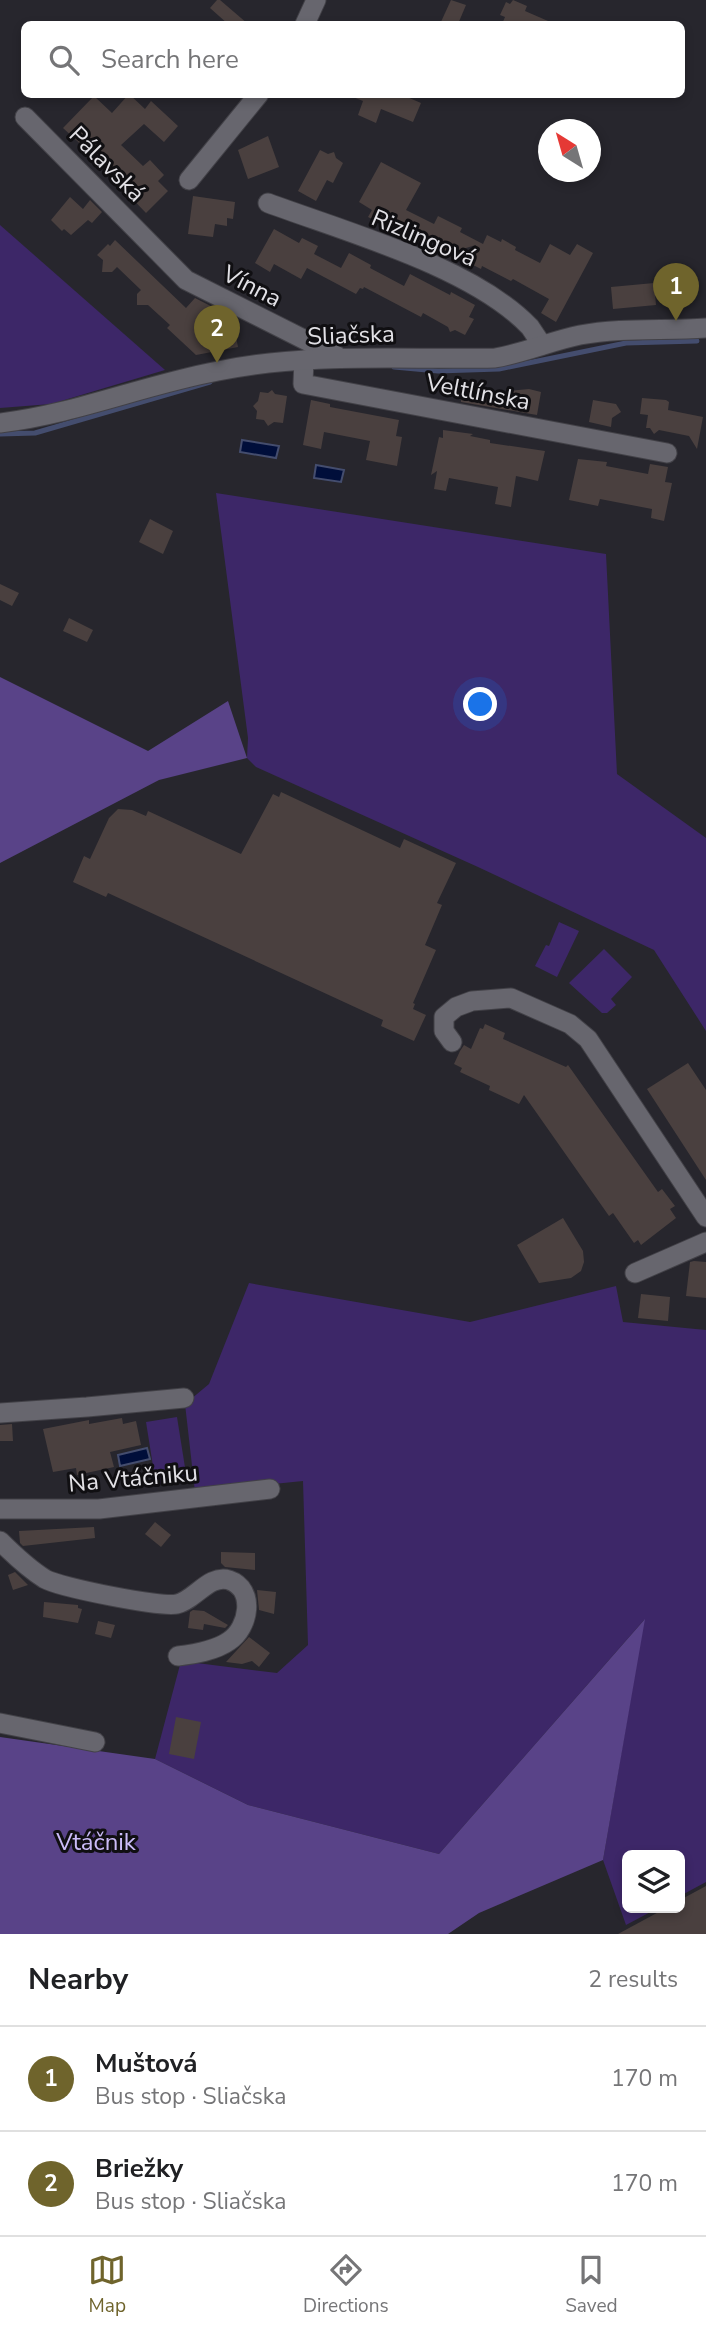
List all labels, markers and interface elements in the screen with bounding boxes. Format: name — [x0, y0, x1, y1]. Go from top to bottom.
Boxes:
search box — [21, 21, 685, 98]
icon: search — [45, 41, 83, 79]
text: Search here — [101, 42, 239, 77]
street label: Pálavská — [62, 119, 152, 209]
north arrow — [538, 119, 601, 182]
street label: Rizlingová — [367, 202, 481, 274]
street label: Vínna — [216, 257, 287, 314]
pin: 1 — [653, 263, 699, 321]
pin: 2 — [194, 305, 240, 363]
street label: Sliačska — [307, 317, 395, 353]
street label: Veltlínska — [422, 366, 533, 418]
your location — [463, 687, 497, 721]
street label: Na Vtáčniku — [67, 1456, 199, 1500]
park label: Vtáčnik — [55, 1826, 137, 1858]
map controls — [622, 1850, 685, 1913]
button: layers — [622, 1850, 685, 1913]
text: Nearby — [28, 1959, 128, 2000]
text: 2 results — [588, 1964, 678, 1995]
text: Muštová — [95, 2046, 197, 2081]
text: 1 — [44, 2063, 58, 2094]
text: 170 m — [611, 2063, 678, 2094]
text: Bus stop · Sliačska — [95, 2081, 286, 2112]
text: Briežky — [95, 2151, 183, 2186]
text: 2 — [44, 2168, 58, 2199]
text: 170 m — [611, 2168, 678, 2199]
text: Bus stop · Sliačska — [95, 2186, 286, 2217]
tab: Map — [88, 2251, 126, 2319]
tab: Directions — [303, 2251, 389, 2319]
tab: Saved — [565, 2251, 618, 2319]

